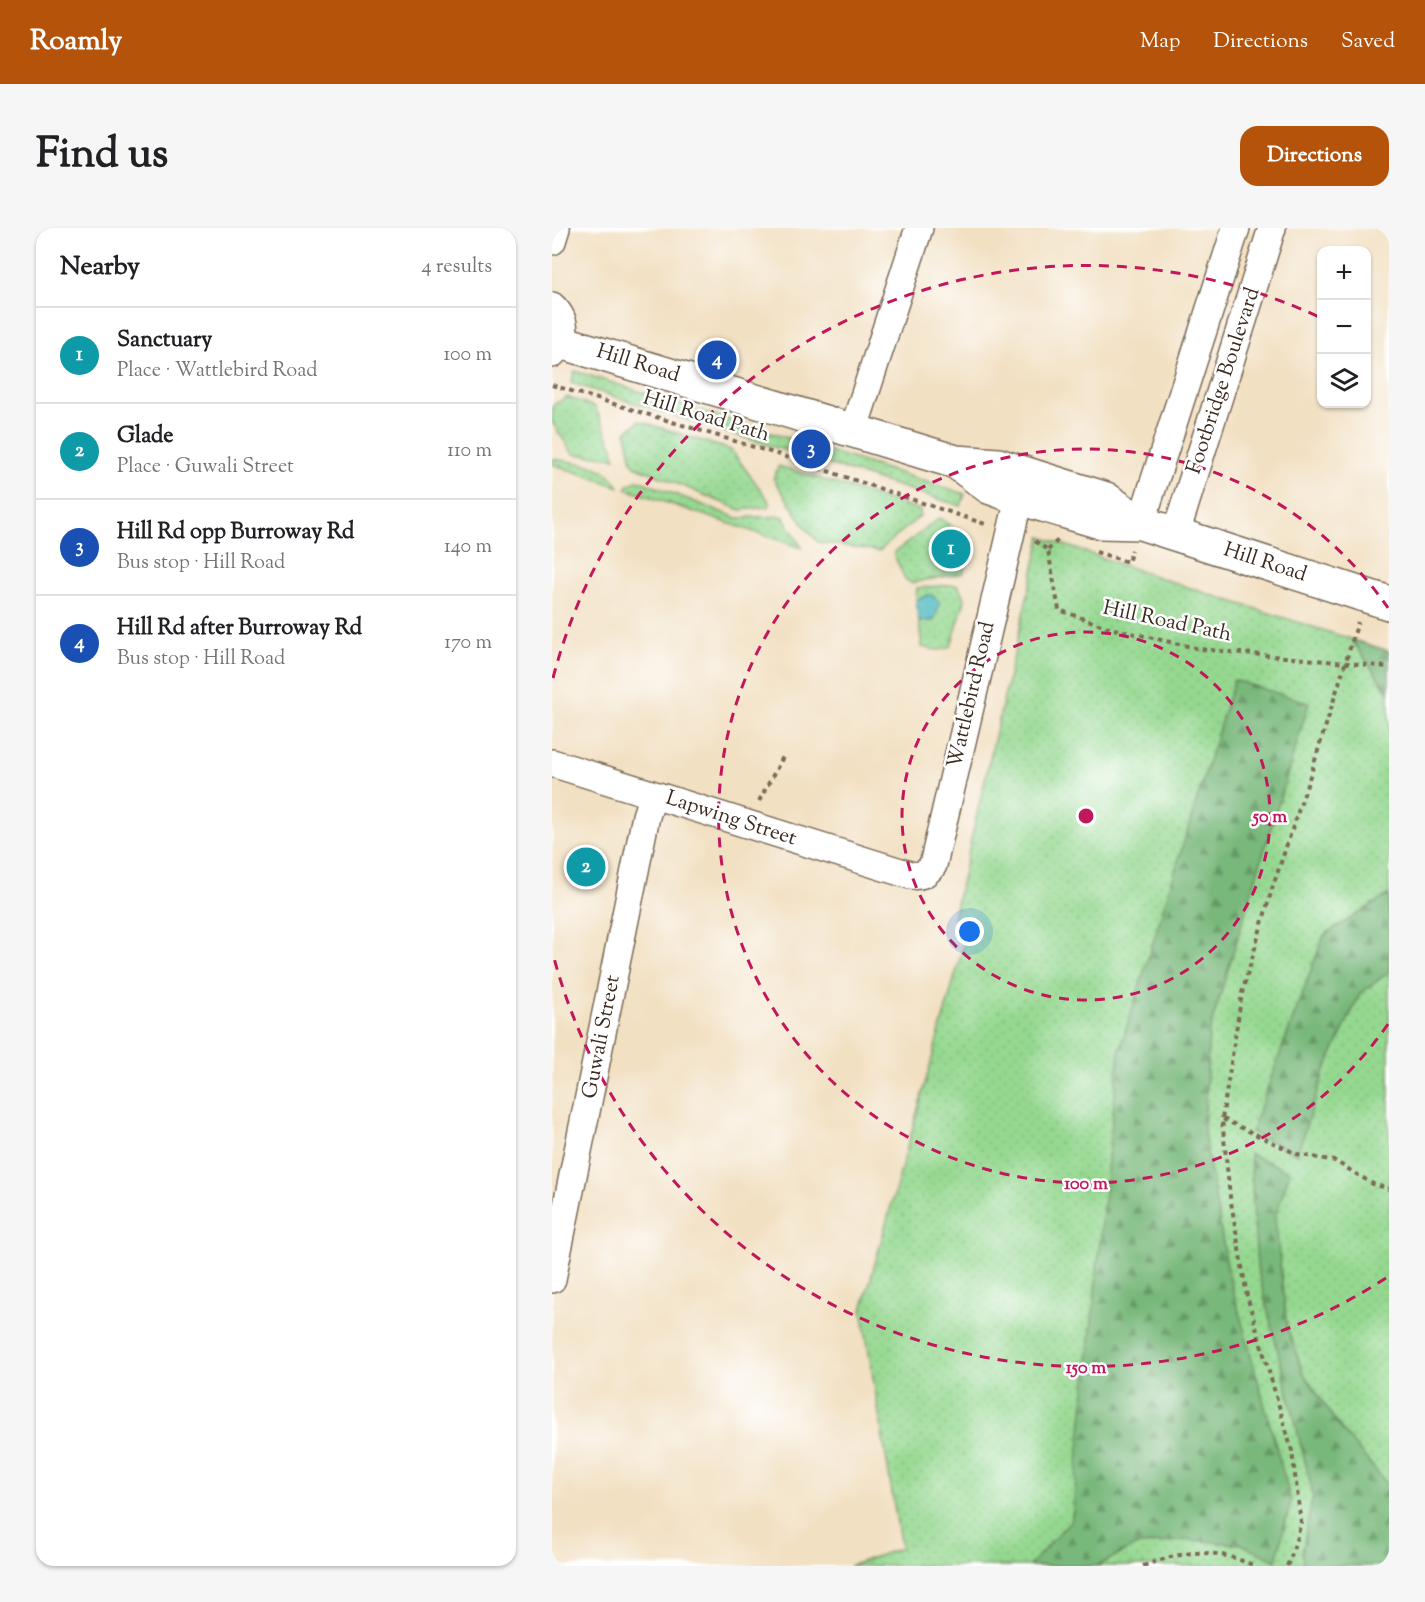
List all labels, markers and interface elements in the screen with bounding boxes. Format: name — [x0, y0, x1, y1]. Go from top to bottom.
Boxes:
text: Roamly — [30, 22, 122, 62]
text: Map — [1140, 27, 1180, 57]
text: Directions — [1213, 27, 1308, 57]
text: Saved — [1341, 27, 1395, 57]
text: Find us — [36, 126, 168, 186]
button: Directions — [1240, 126, 1389, 186]
map controls — [1317, 246, 1371, 408]
button: + — [1317, 246, 1371, 300]
text: Nearby — [60, 249, 140, 286]
text: 4 results — [421, 253, 492, 282]
street label: Footbridge Boulevard — [1180, 284, 1268, 478]
button: − — [1317, 300, 1371, 354]
text: Sanctuary — [117, 325, 212, 357]
street label: Hill Road — [593, 337, 684, 391]
pin: 4 — [698, 338, 736, 382]
text: 1 — [76, 341, 83, 370]
text: 100 m — [443, 341, 492, 370]
button: layers — [1317, 354, 1371, 408]
text: Place · Wattlebird Road — [117, 357, 318, 386]
street label: Hill Road Path — [639, 384, 773, 450]
text: Glade — [117, 421, 173, 453]
pin: 3 — [792, 426, 830, 472]
text: 2 — [75, 437, 84, 466]
text: 110 m — [447, 437, 492, 466]
text: Place · Guwali Street — [117, 453, 294, 482]
text: Hill Rd opp Burroway Rd — [117, 517, 355, 549]
pin: 1 — [932, 526, 970, 572]
text: 3 — [75, 533, 84, 562]
text: 140 m — [444, 533, 492, 562]
street label: Hill Road — [1219, 535, 1311, 591]
text: Bus stop · Hill Road — [117, 549, 285, 578]
street label: Hill Road Path — [1100, 594, 1234, 650]
text: Hill Rd after Burroway Rd — [117, 613, 362, 645]
street label: Wattlebird Road — [941, 618, 1004, 771]
text: 4 — [74, 629, 85, 658]
text: 170 m — [444, 629, 492, 658]
text: Bus stop · Hill Road — [117, 645, 285, 674]
street label: Lapwing Street — [662, 784, 800, 854]
text: 50 m — [1251, 805, 1287, 831]
centre of rings — [1076, 806, 1096, 826]
pin: 2 — [567, 844, 606, 890]
your location — [955, 917, 984, 946]
street label: Guwali Street — [575, 973, 629, 1101]
text: 100 m — [1064, 1172, 1108, 1198]
text: 150 m — [1066, 1356, 1106, 1382]

